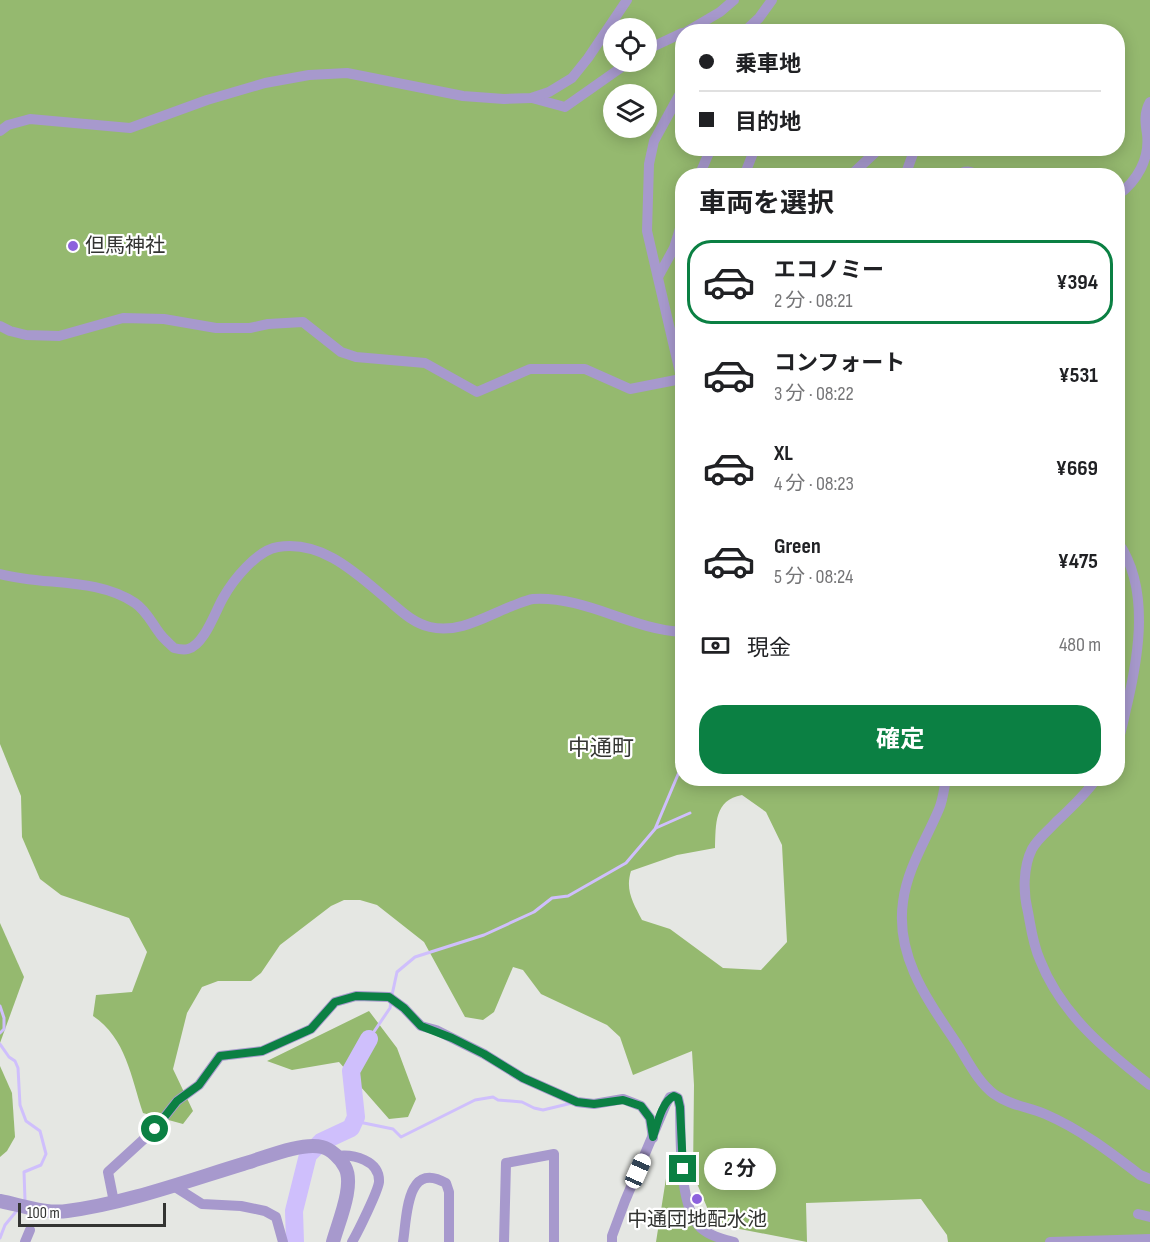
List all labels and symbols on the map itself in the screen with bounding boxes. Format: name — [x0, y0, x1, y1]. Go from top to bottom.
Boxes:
place label: 但馬神社 — [85, 234, 165, 258]
marker: 但馬神社 — [66, 239, 80, 253]
district label: 中通町 — [568, 735, 634, 762]
route start — [141, 1115, 168, 1142]
callout: 2 分 — [704, 1148, 776, 1190]
car — [622, 1151, 654, 1191]
route end — [669, 1155, 696, 1182]
marker: 中通団地配水池 — [690, 1192, 704, 1206]
scale bar — [18, 1200, 166, 1228]
place label: 中通団地配水池 — [627, 1208, 767, 1232]

